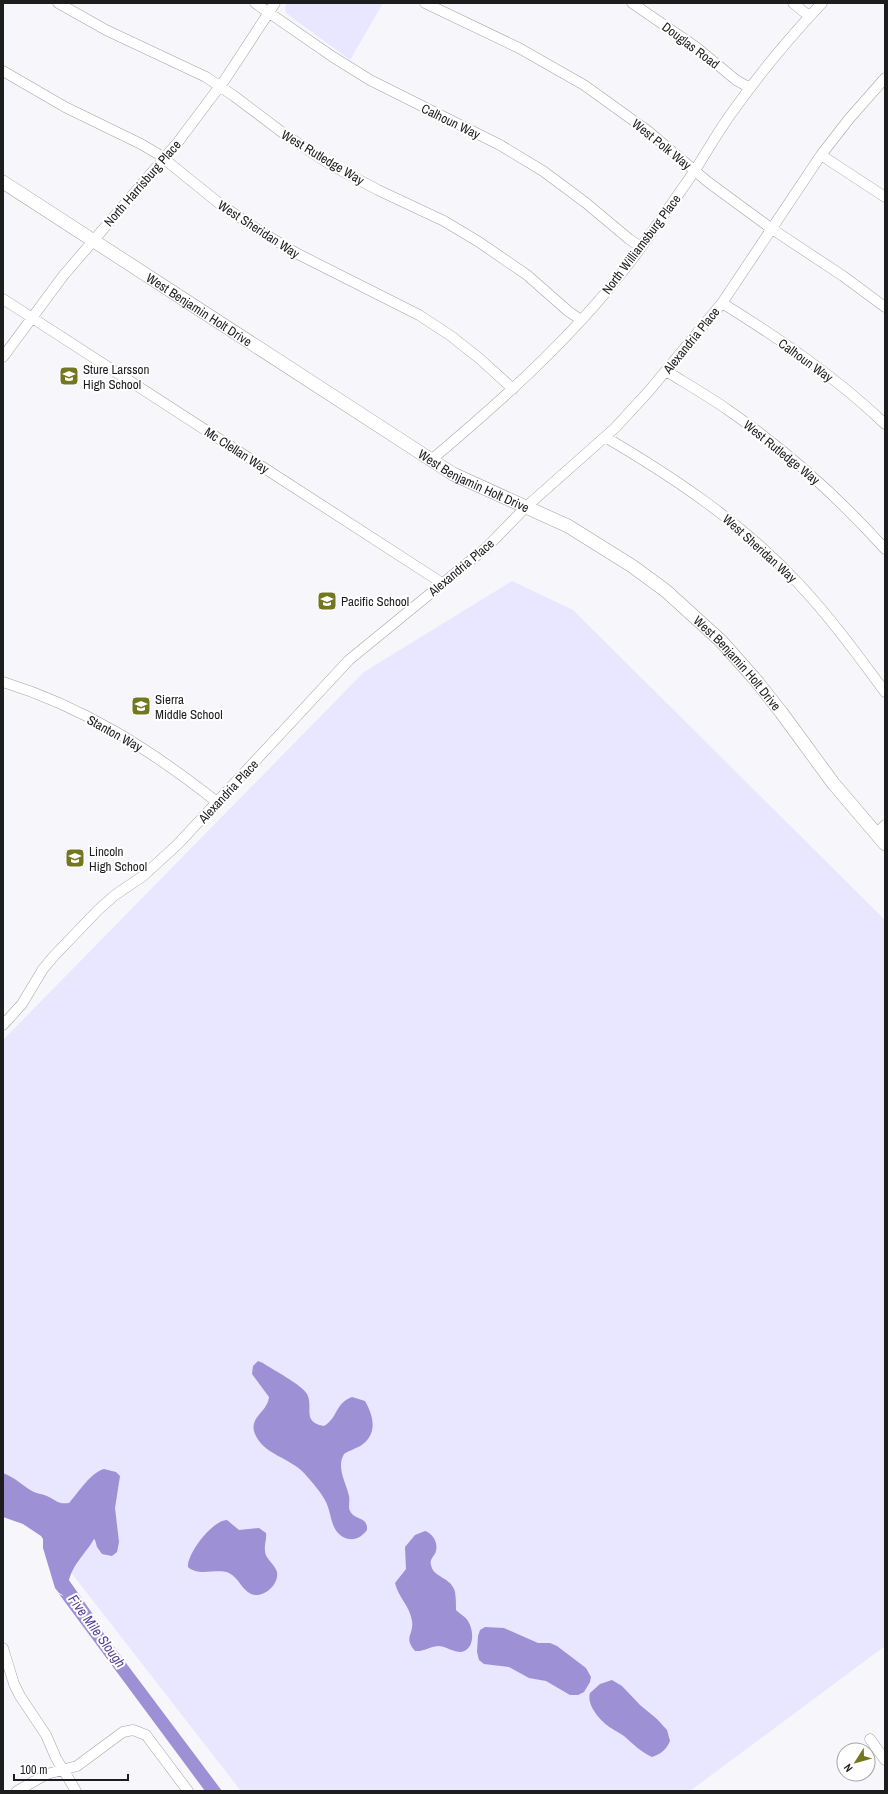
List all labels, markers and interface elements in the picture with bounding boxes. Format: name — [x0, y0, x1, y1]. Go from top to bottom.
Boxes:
street label: Douglas Road — [659, 18, 723, 73]
street label: Calhoun Way — [418, 100, 484, 143]
street label: West Polk Way — [628, 115, 695, 174]
street label: West Rutledge Way — [278, 126, 368, 189]
street label: North Harrisburg Place — [100, 137, 185, 230]
street label: North Williamsburg Place — [598, 191, 685, 298]
street label: West Sheridan Way — [215, 197, 303, 263]
street label: West Benjamin Holt Drive — [143, 269, 255, 350]
street label: Alexandria Place — [659, 304, 723, 378]
street label: Calhoun Way — [775, 335, 837, 386]
place label: Sture Larsson High School — [83, 361, 149, 393]
school or university icon: Sture Larsson High School — [58, 365, 80, 387]
street label: West Rutledge Way — [740, 416, 824, 489]
street label: Mc Clellan Way — [201, 423, 273, 478]
street label: West Benjamin Holt Drive — [415, 446, 532, 516]
street label: West Sheridan Way — [719, 511, 801, 587]
street label: Alexandria Place — [424, 535, 498, 600]
school or university icon: Pacific School — [316, 590, 338, 612]
place label: Pacific School — [341, 593, 409, 610]
street label: West Benjamin Holt Drive — [690, 612, 785, 714]
place label: Sierra Middle School — [155, 691, 223, 723]
school or university icon: Sierra Middle School — [130, 695, 152, 717]
street label: Stanton Way — [84, 711, 146, 756]
street label: Alexandria Place — [194, 756, 262, 827]
place label: Lincoln High School — [89, 843, 147, 875]
school or university icon: Lincoln High School — [64, 847, 86, 869]
water label: Five Mile Slough — [64, 1591, 130, 1671]
north arrow — [836, 1742, 876, 1782]
scale bar — [14, 1756, 128, 1782]
text: N — [840, 1761, 856, 1775]
text: 100 m — [20, 1762, 47, 1778]

